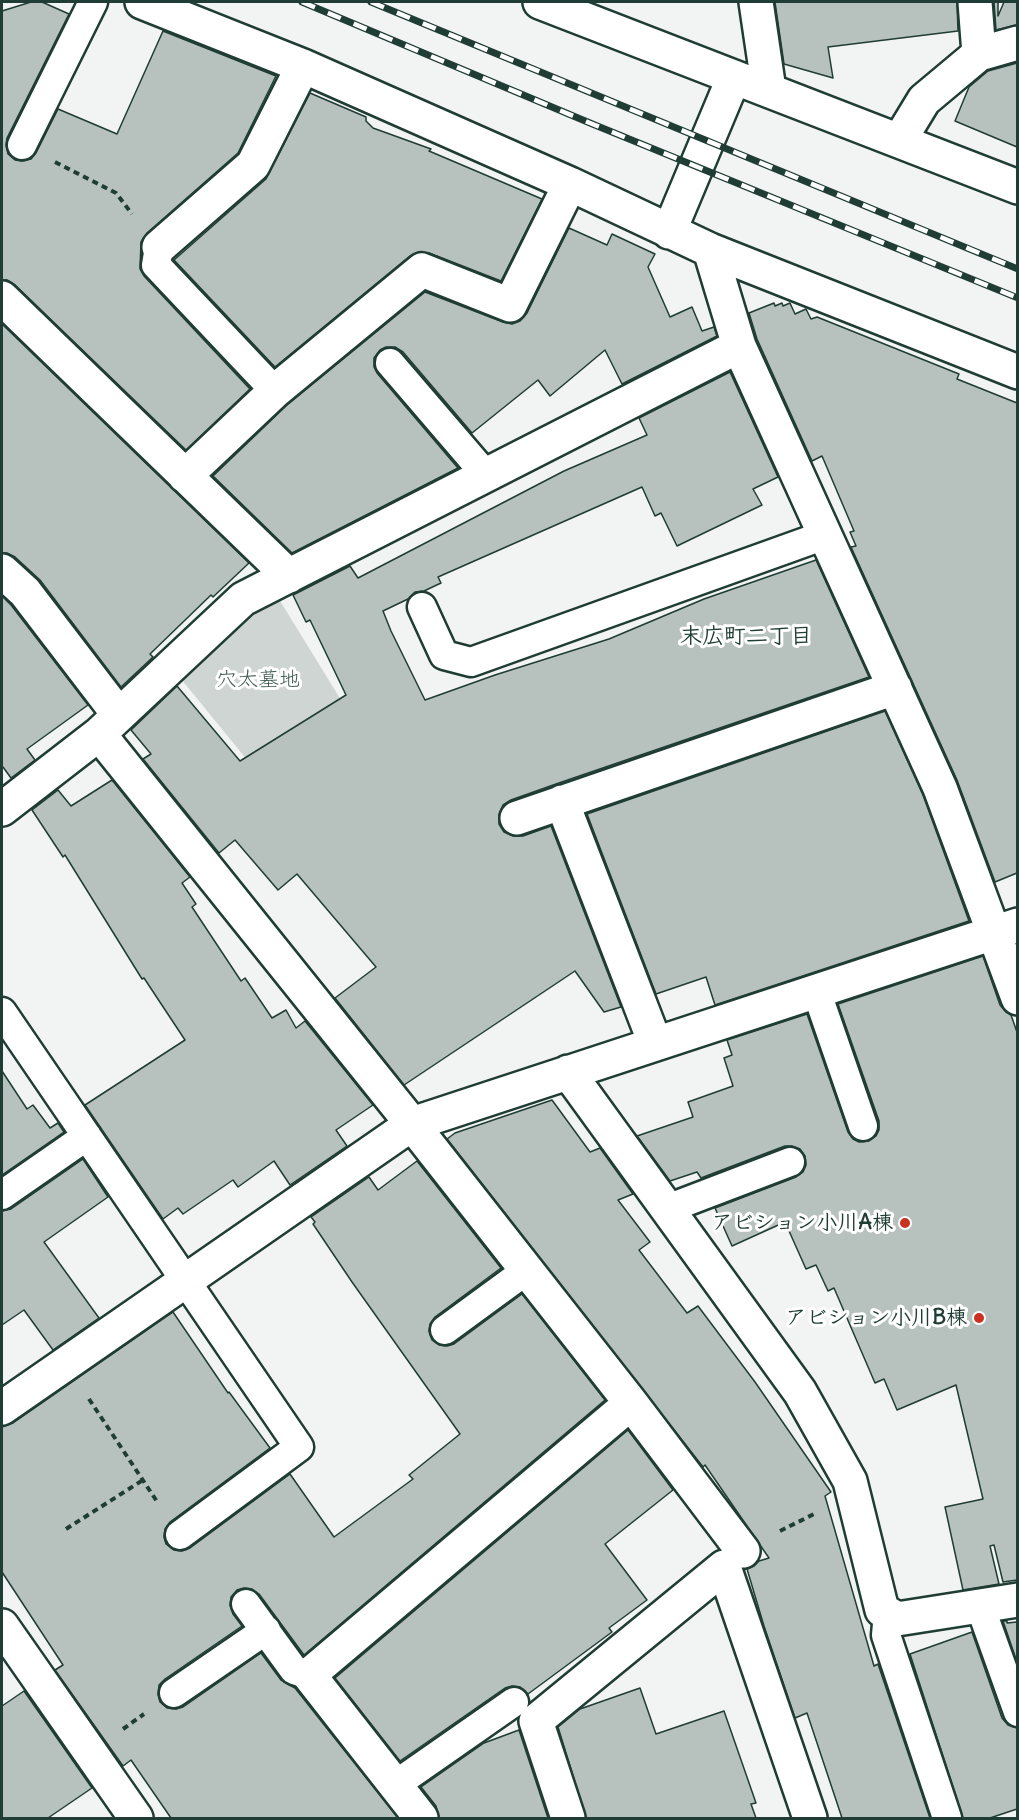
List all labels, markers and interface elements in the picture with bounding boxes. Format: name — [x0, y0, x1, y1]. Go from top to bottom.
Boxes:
district label: 末広町二丁目 — [680, 624, 812, 650]
park label: 穴太墓地 — [216, 667, 300, 693]
place label: アビション小川A棟 — [712, 1210, 893, 1236]
marker: アビション小川A棟 — [898, 1216, 912, 1230]
place label: アビション小川B棟 — [785, 1305, 967, 1331]
marker: アビション小川B棟 — [972, 1311, 986, 1325]

